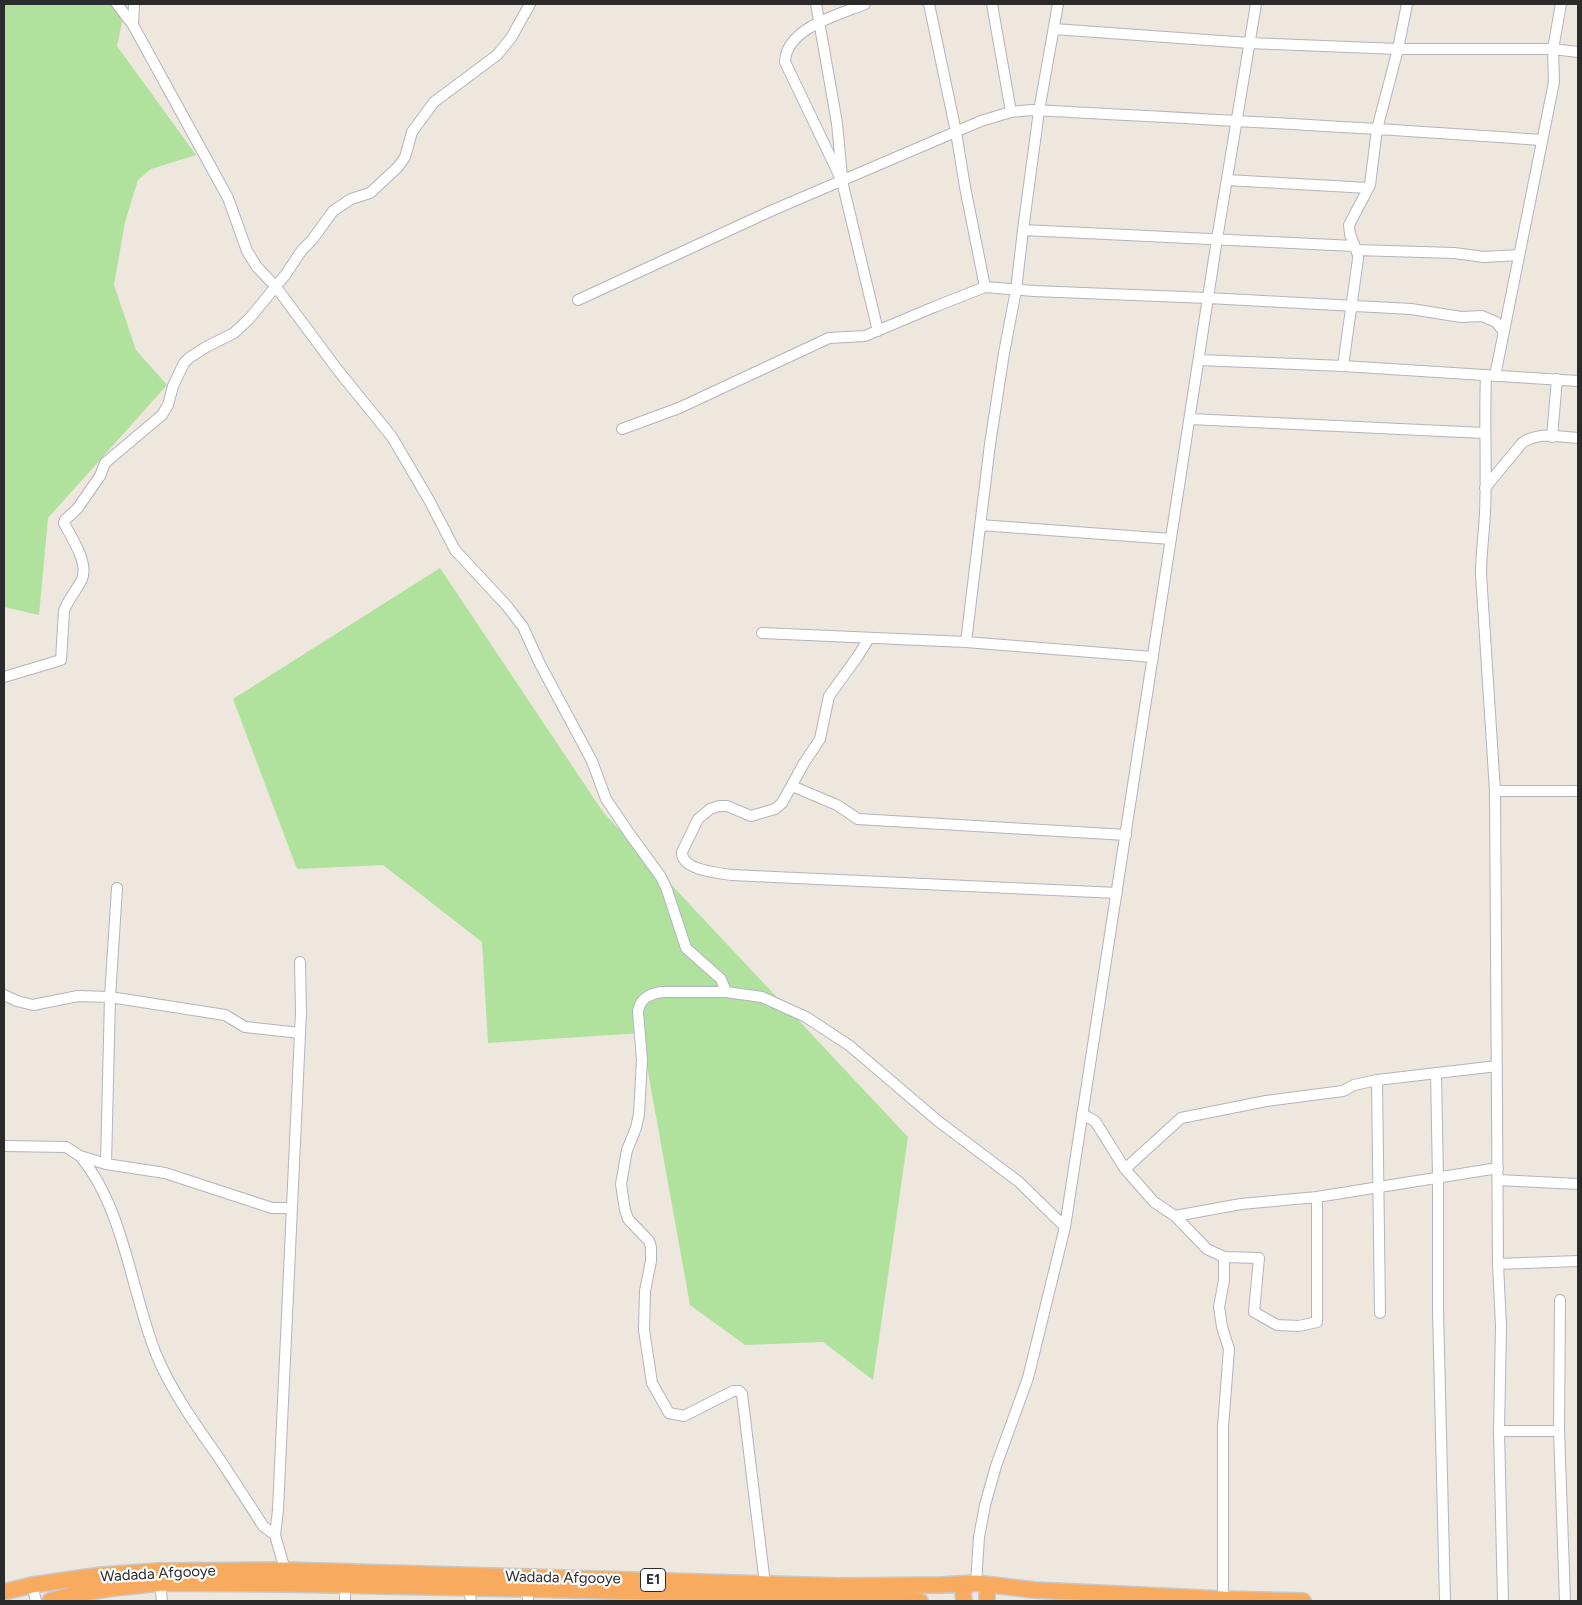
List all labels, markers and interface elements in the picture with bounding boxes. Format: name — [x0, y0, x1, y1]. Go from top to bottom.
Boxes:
street label: Wadada Afgooye — [100, 1562, 216, 1586]
street label: Wadada Afgooye — [505, 1568, 621, 1588]
road number: E1 — [640, 1568, 666, 1592]

